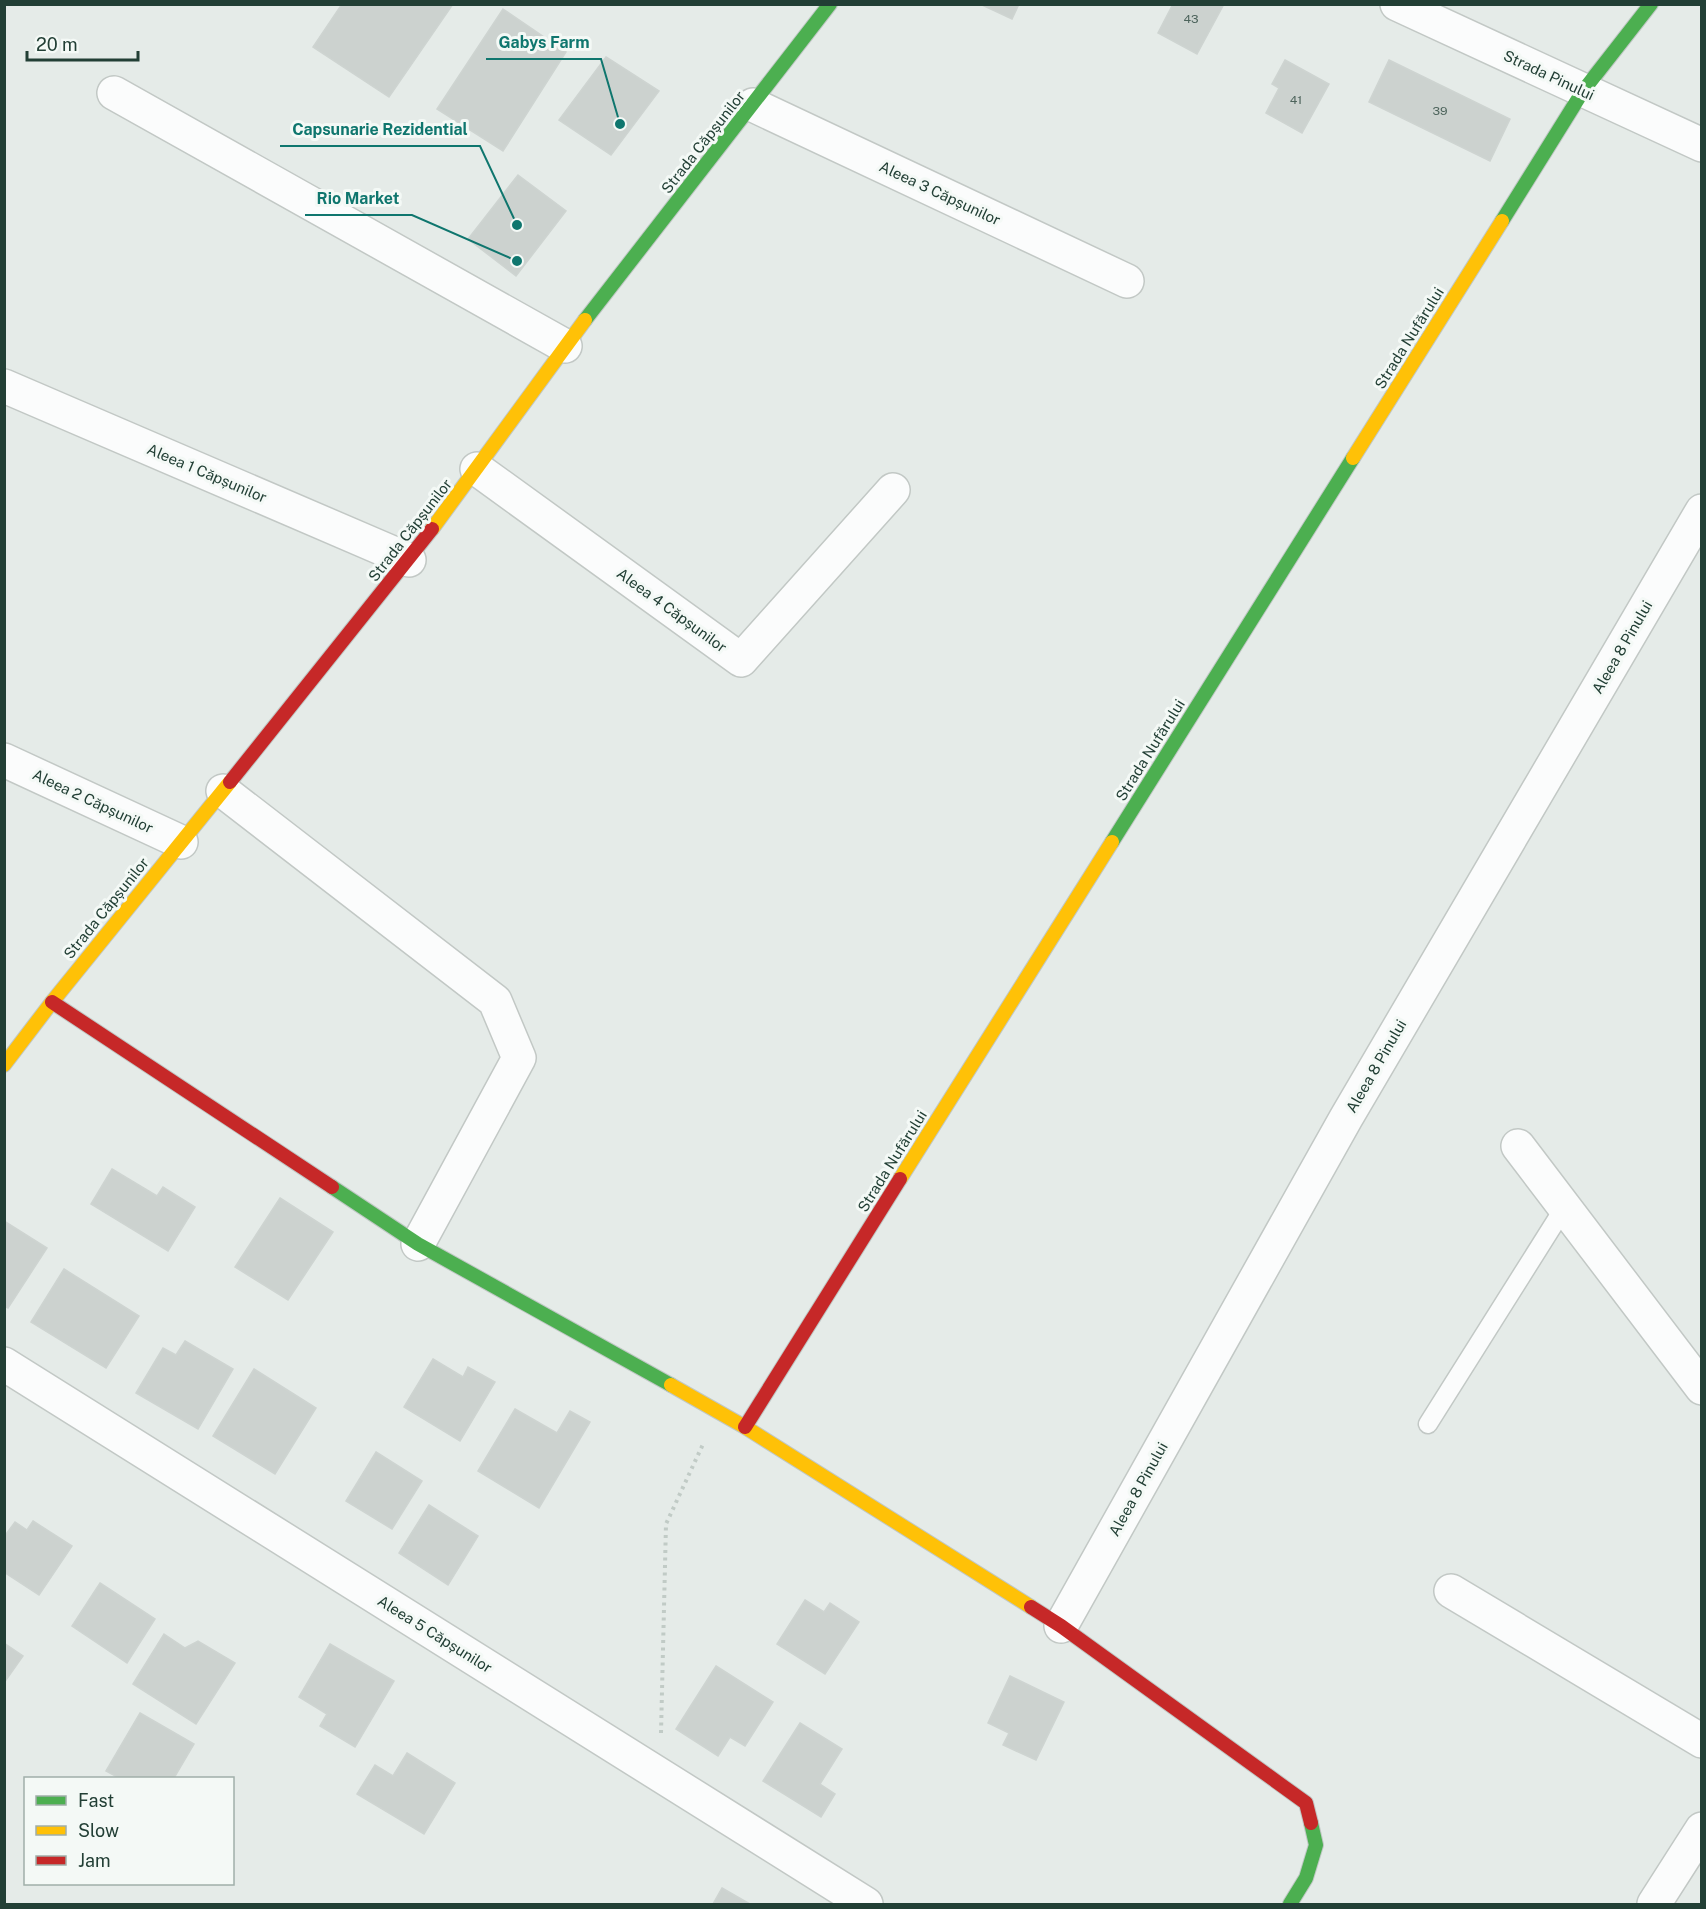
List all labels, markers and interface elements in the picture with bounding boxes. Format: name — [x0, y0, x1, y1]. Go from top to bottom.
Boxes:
house number: 43 — [1183, 12, 1199, 26]
scale bar — [27, 24, 138, 62]
callout: Gabys Farm — [486, 25, 601, 59]
text: Gabys Farm — [498, 33, 590, 52]
text: 20 m — [36, 34, 78, 55]
street label: Strada Pinului — [1501, 47, 1597, 103]
street label: Strada Căpșunilor — [658, 87, 748, 197]
house number: 41 — [1290, 93, 1302, 107]
house number: 39 — [1433, 104, 1447, 118]
callout: Capsunarie Rezidential — [280, 112, 480, 146]
text: Capsunarie Rezidential — [292, 120, 468, 139]
street label: Aleea 3 Căpșunilor — [877, 158, 1003, 229]
callout: Rio Market — [305, 181, 412, 215]
text: Rio Market — [317, 189, 400, 208]
street label: Strada Nufărului — [1371, 284, 1447, 392]
street label: Aleea 1 Căpșunilor — [145, 440, 269, 506]
street label: Strada Căpșunilor — [365, 475, 455, 585]
street label: Aleea 4 Căpșunilor — [614, 564, 730, 656]
street label: Aleea 8 Pinului — [1588, 597, 1656, 697]
street label: Strada Nufărului — [1112, 696, 1188, 804]
street label: Aleea 2 Căpșunilor — [30, 766, 156, 836]
street label: Strada Căpșunilor — [60, 854, 152, 962]
street label: Aleea 8 Pinului — [1342, 1016, 1410, 1116]
street label: Strada Nufărului — [854, 1107, 930, 1215]
street label: Aleea 8 Pinului — [1105, 1439, 1171, 1539]
street label: Aleea 5 Căpșunilor — [375, 1592, 495, 1676]
legend — [24, 1777, 234, 1885]
text: Fast — [78, 1790, 114, 1811]
text: Slow — [78, 1820, 119, 1841]
text: Jam — [78, 1850, 111, 1871]

